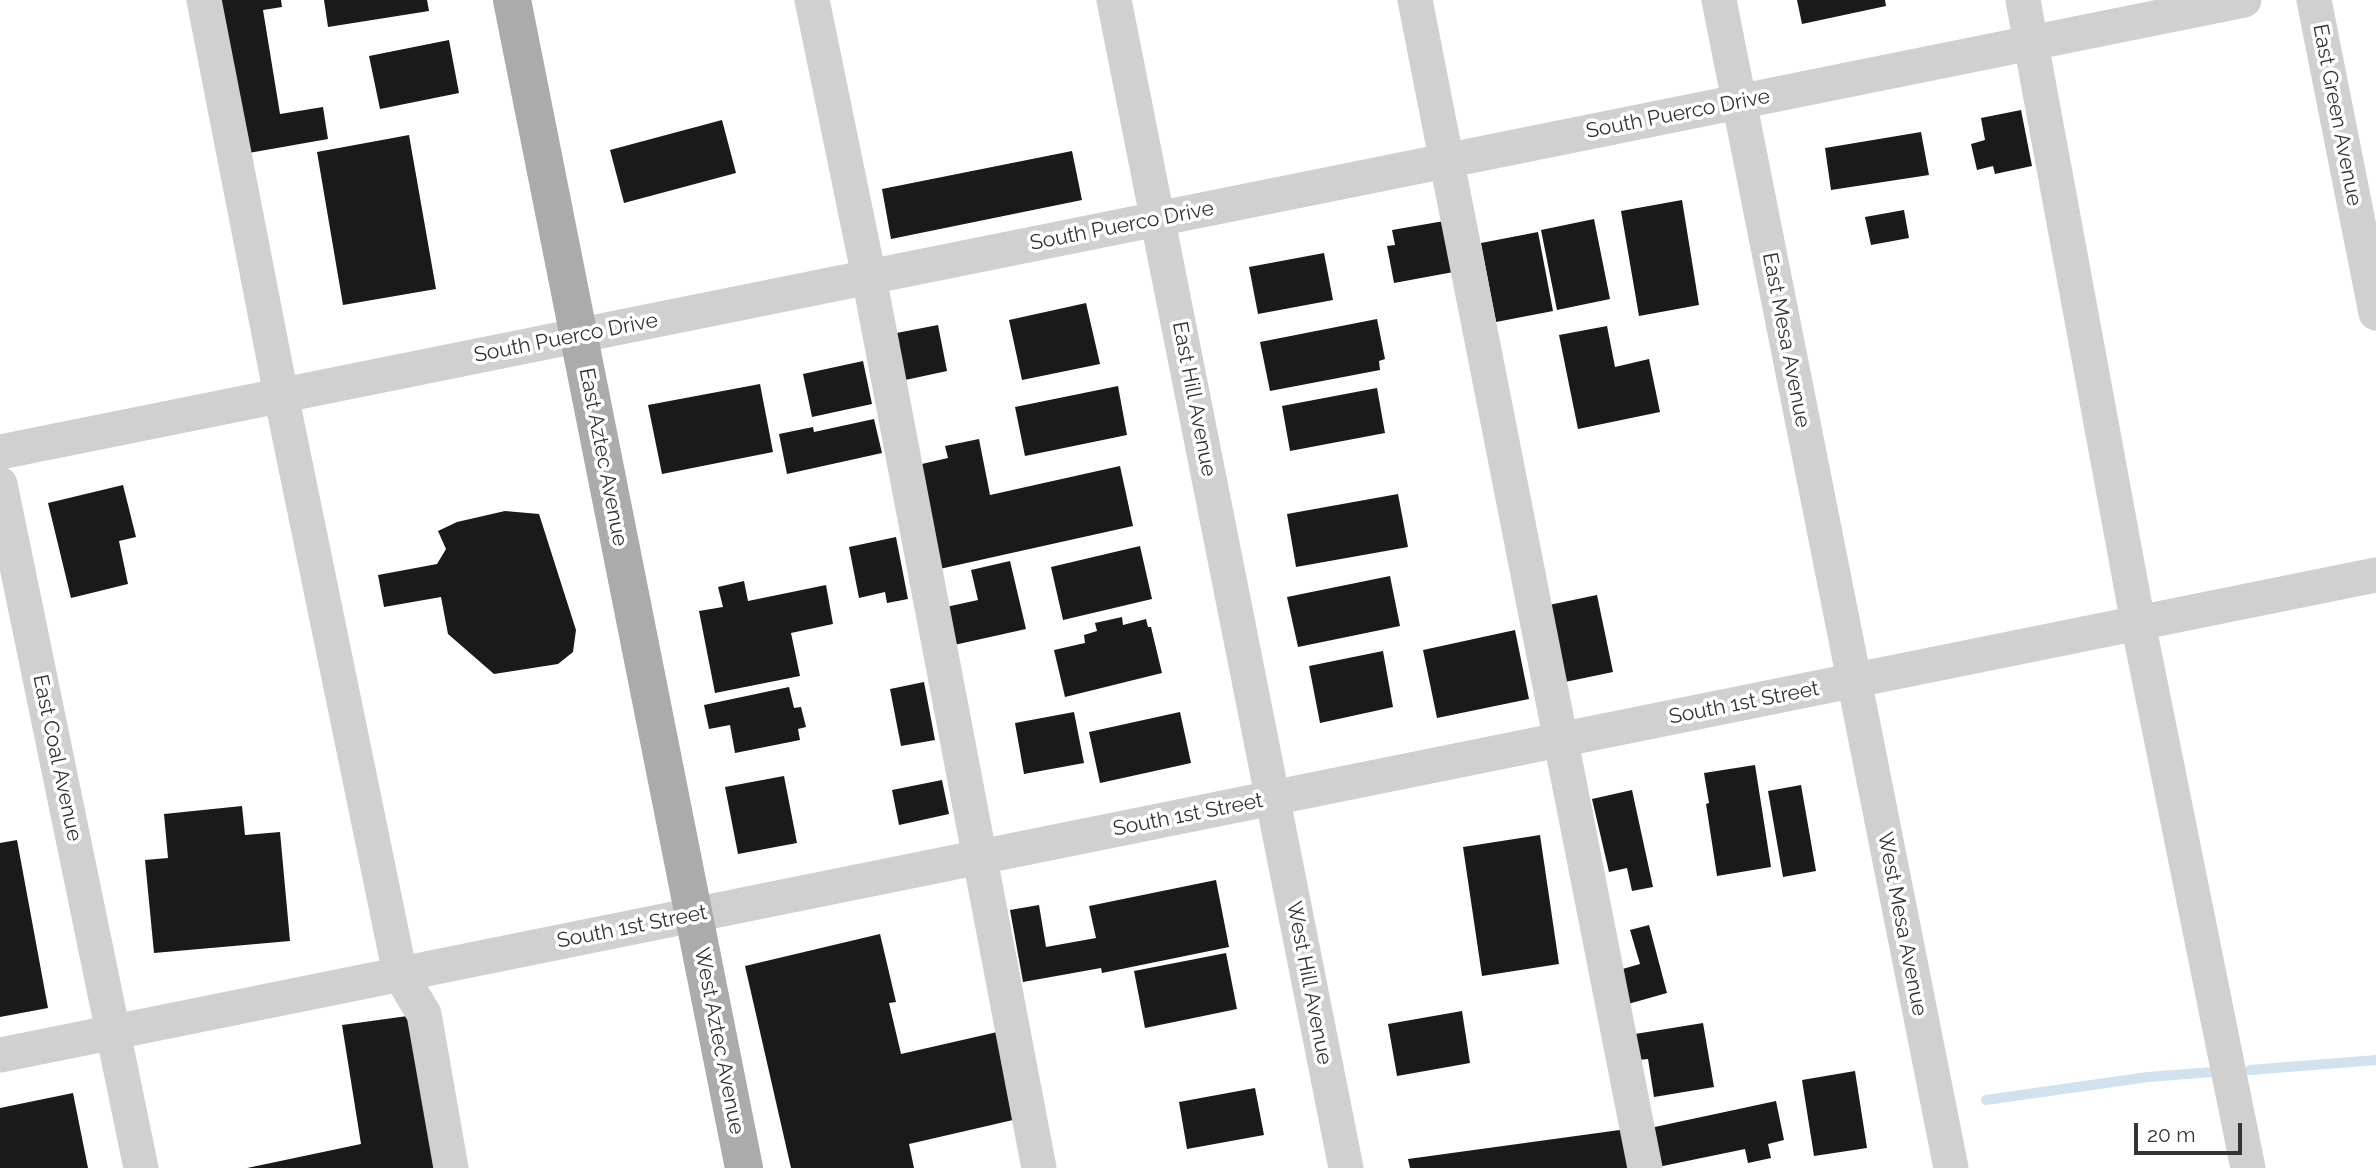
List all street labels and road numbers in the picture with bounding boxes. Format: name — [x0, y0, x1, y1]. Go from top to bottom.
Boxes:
street label: East Green Avenue — [2307, 22, 2367, 208]
street label: South Puerco Drive — [1584, 84, 1772, 144]
street label: South Puerco Drive — [1028, 196, 1216, 256]
street label: East Mesa Avenue — [1757, 250, 1815, 430]
street label: South Puerco Drive — [472, 308, 660, 368]
street label: East Hill Avenue — [1167, 319, 1221, 479]
street label: East Aztec Avenue — [573, 366, 633, 548]
street label: East Coal Avenue — [27, 672, 87, 844]
street label: South 1st Street — [1667, 676, 1821, 730]
street label: South 1st Street — [1111, 788, 1265, 842]
street label: West Mesa Avenue — [1872, 830, 1932, 1018]
street label: West Hill Avenue — [1281, 899, 1337, 1067]
street label: South 1st Street — [555, 900, 709, 954]
street label: West Aztec Avenue — [689, 945, 749, 1137]

